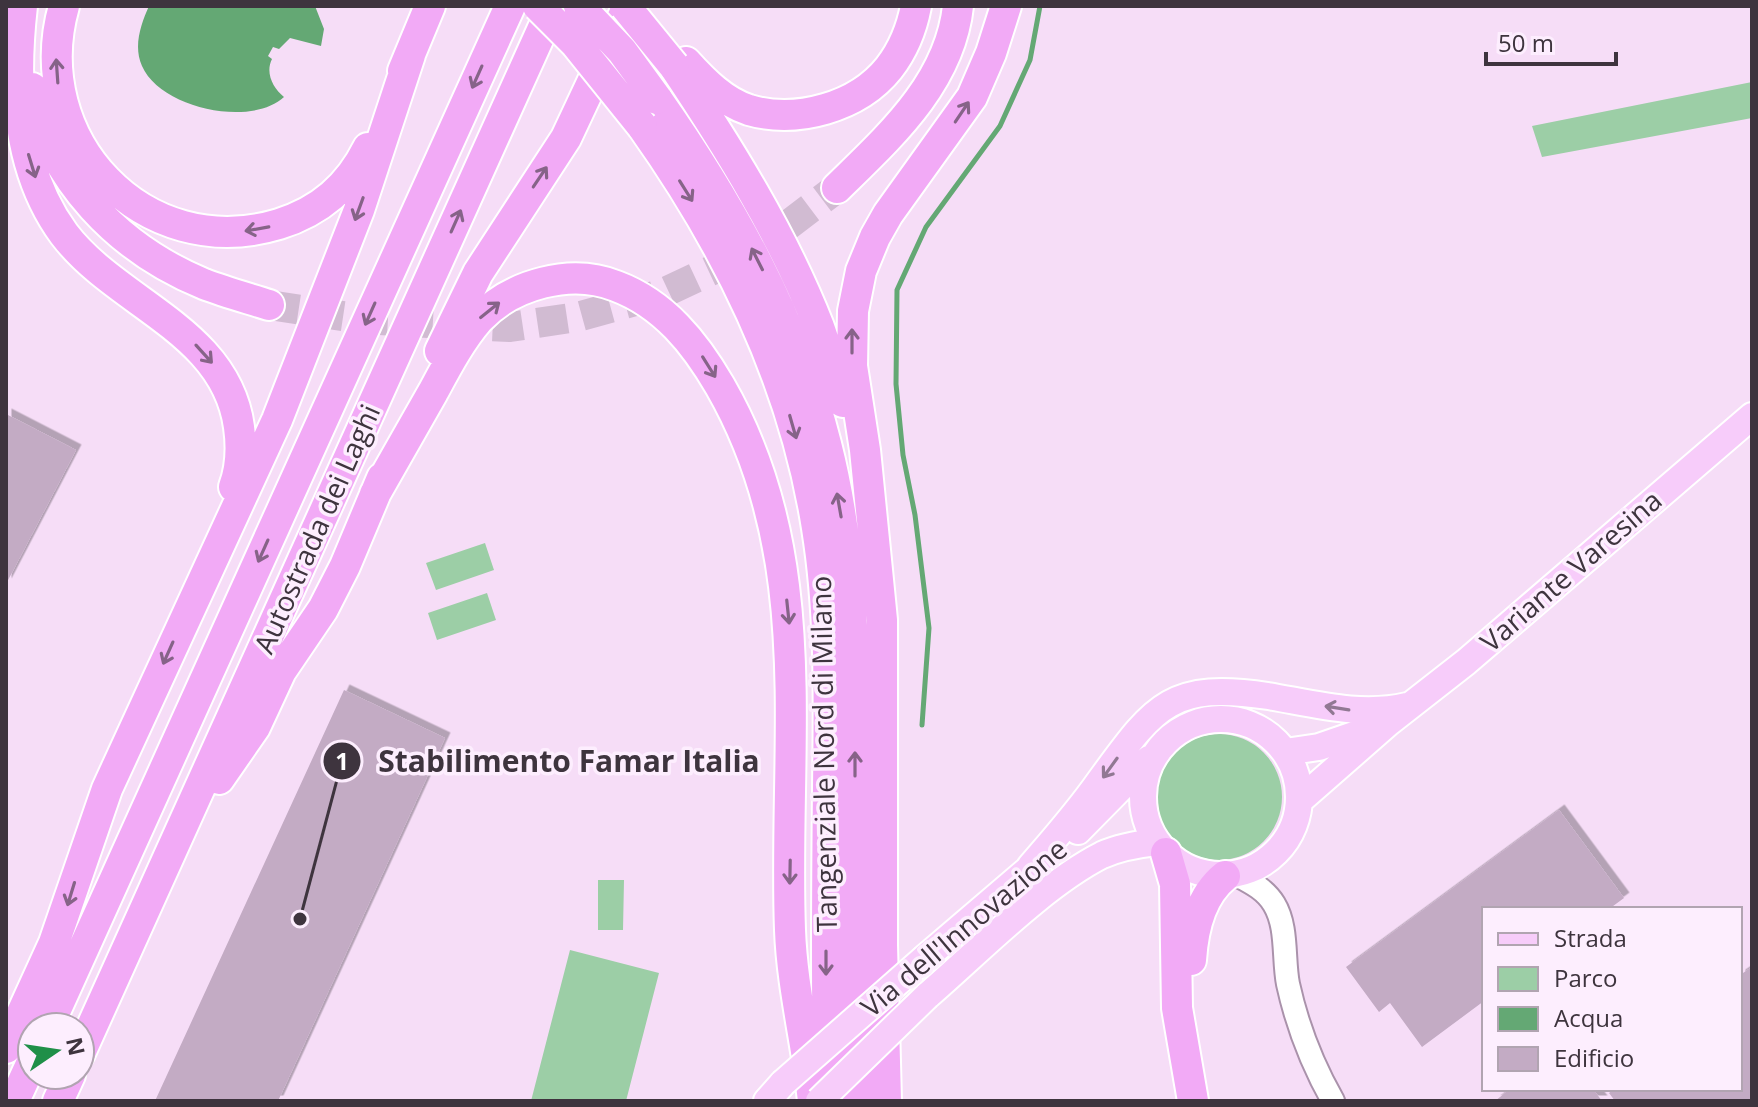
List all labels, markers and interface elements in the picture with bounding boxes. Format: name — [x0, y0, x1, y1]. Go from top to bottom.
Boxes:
scale bar — [1486, 16, 1616, 66]
text: 50 m — [1498, 26, 1554, 59]
one-way arrow — [50, 58, 65, 85]
one-way arrow — [469, 64, 484, 89]
one-way arrow — [954, 101, 970, 123]
one-way arrow — [25, 153, 40, 179]
one-way arrow — [532, 167, 549, 189]
one-way arrow — [678, 179, 695, 201]
one-way arrow — [351, 196, 366, 221]
one-way arrow — [450, 209, 465, 234]
one-way arrow — [245, 222, 271, 237]
one-way arrow — [748, 248, 764, 272]
one-way arrow — [362, 302, 377, 326]
one-way arrow — [480, 302, 501, 320]
one-way arrow — [844, 328, 860, 355]
one-way arrow — [194, 343, 212, 363]
one-way arrow — [701, 355, 717, 378]
street label: Autostrada dei Laghi — [244, 398, 388, 659]
one-way arrow — [786, 413, 801, 439]
street label: Variante Varesina — [1471, 481, 1669, 660]
one-way arrow — [830, 493, 845, 518]
one-way arrow — [255, 538, 270, 562]
street label: Tangenziale Nord di Milano — [801, 576, 845, 932]
one-way arrow — [780, 599, 795, 625]
one-way arrow — [160, 640, 175, 664]
one-way arrow — [1325, 699, 1351, 714]
callout: Stabilimento Famar Italia — [322, 734, 775, 788]
text: Stabilimento Famar Italia — [378, 740, 760, 781]
text: 1 — [335, 744, 349, 777]
one-way arrow — [847, 751, 863, 778]
one-way arrow — [1102, 756, 1118, 778]
street label: Via dell'Innovazione — [852, 830, 1074, 1025]
one-way arrow — [782, 858, 797, 885]
one-way arrow — [63, 880, 78, 906]
legend — [1482, 907, 1742, 1091]
text: Strada — [1554, 921, 1627, 954]
one-way arrow — [819, 949, 834, 976]
text: Parco — [1554, 961, 1618, 994]
text: Acqua — [1554, 1001, 1623, 1034]
north arrow — [16, 1011, 96, 1091]
text: N — [60, 1034, 93, 1058]
text: Edificio — [1554, 1041, 1634, 1074]

